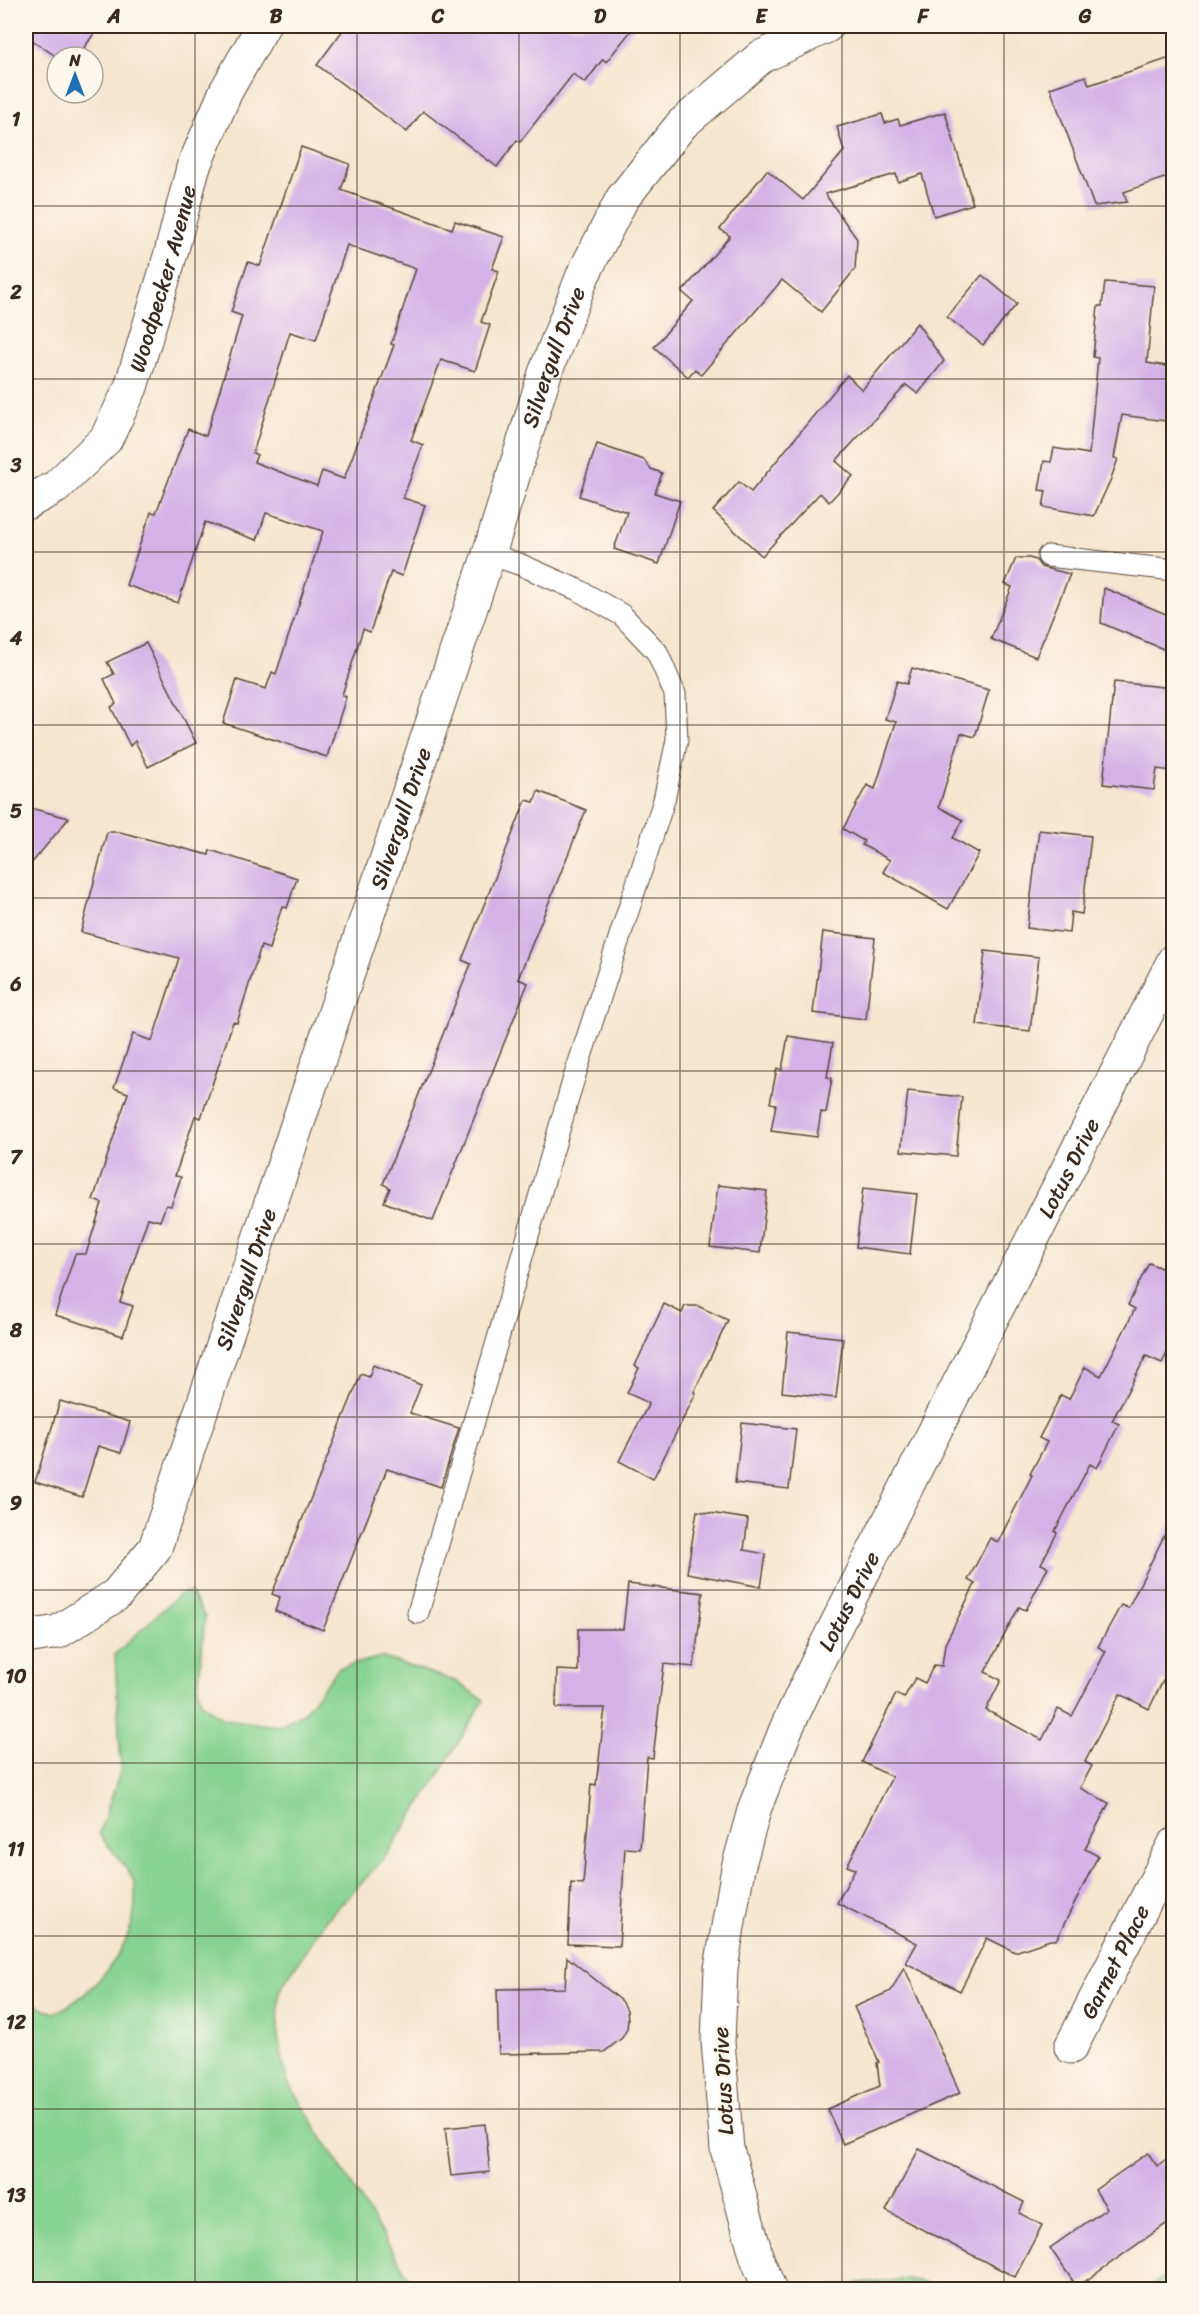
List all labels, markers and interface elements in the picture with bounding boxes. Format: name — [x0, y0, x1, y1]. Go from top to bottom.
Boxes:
text: A — [106, 0, 121, 34]
text: B — [270, 0, 283, 34]
text: C — [431, 0, 445, 34]
text: D — [594, 0, 607, 34]
text: E — [755, 0, 768, 34]
text: F — [917, 0, 930, 34]
text: G — [1078, 0, 1092, 34]
north arrow — [45, 45, 105, 105]
text: N — [68, 46, 81, 75]
text: 1 — [12, 102, 21, 137]
street label: Woodpecker Avenue — [117, 181, 207, 377]
text: 2 — [9, 275, 22, 310]
street label: Silvergull Drive — [510, 281, 596, 432]
text: 3 — [10, 448, 22, 483]
text: 4 — [9, 621, 23, 656]
street label: Silvergull Drive — [358, 742, 442, 895]
text: 5 — [10, 794, 22, 829]
text: 6 — [9, 967, 22, 1002]
street label: Lotus Drive — [1027, 1111, 1110, 1225]
text: 7 — [10, 1140, 23, 1175]
street label: Silvergull Drive — [203, 1203, 287, 1355]
text: 8 — [9, 1313, 23, 1348]
text: 9 — [10, 1486, 22, 1521]
street label: Lotus Drive — [806, 1544, 890, 1658]
text: 10 — [5, 1659, 27, 1694]
text: 11 — [7, 1832, 25, 1867]
street label: Garnet Place — [1069, 1897, 1160, 2026]
text: 12 — [6, 2005, 27, 2040]
street label: Lotus Drive — [701, 2026, 745, 2136]
text: 13 — [6, 2178, 26, 2213]

